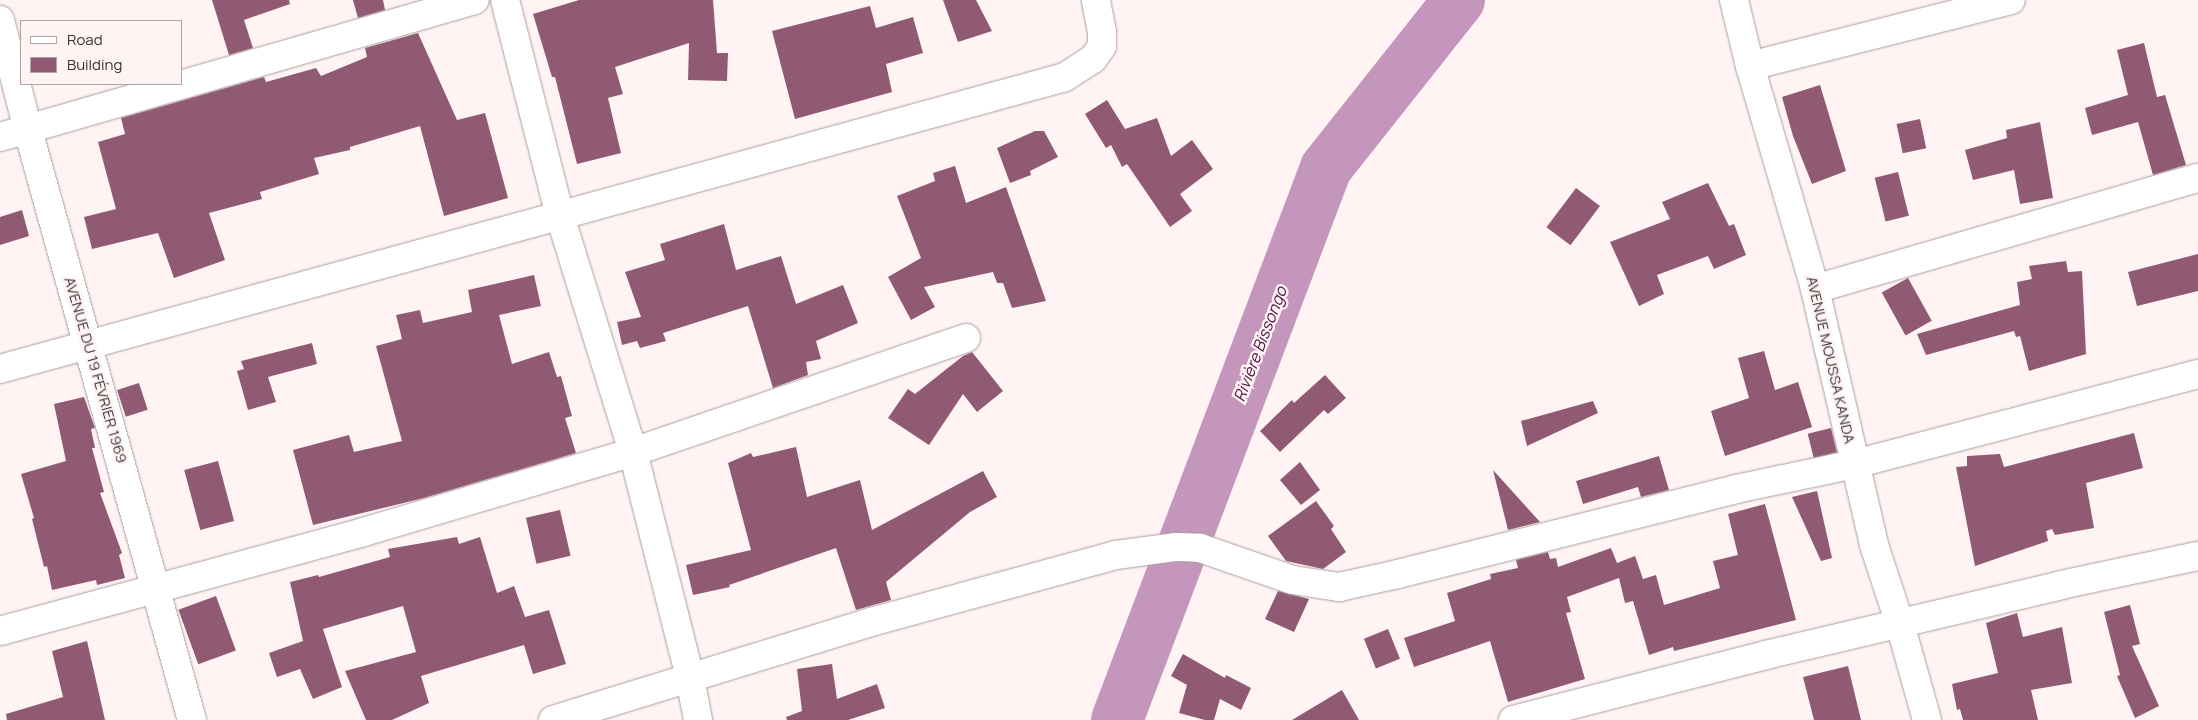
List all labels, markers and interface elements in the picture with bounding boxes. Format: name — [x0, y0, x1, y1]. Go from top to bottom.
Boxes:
legend — [20, 20, 182, 85]
text: Road — [67, 29, 103, 50]
text: Building — [67, 54, 122, 75]
street label: AVENUE DU 19 FÉVRIER 1969 — [61, 275, 131, 465]
street label: AVENUE MOUSSA KANDA — [1803, 275, 1859, 445]
water label: Rivière Bissongo — [1229, 284, 1291, 404]

